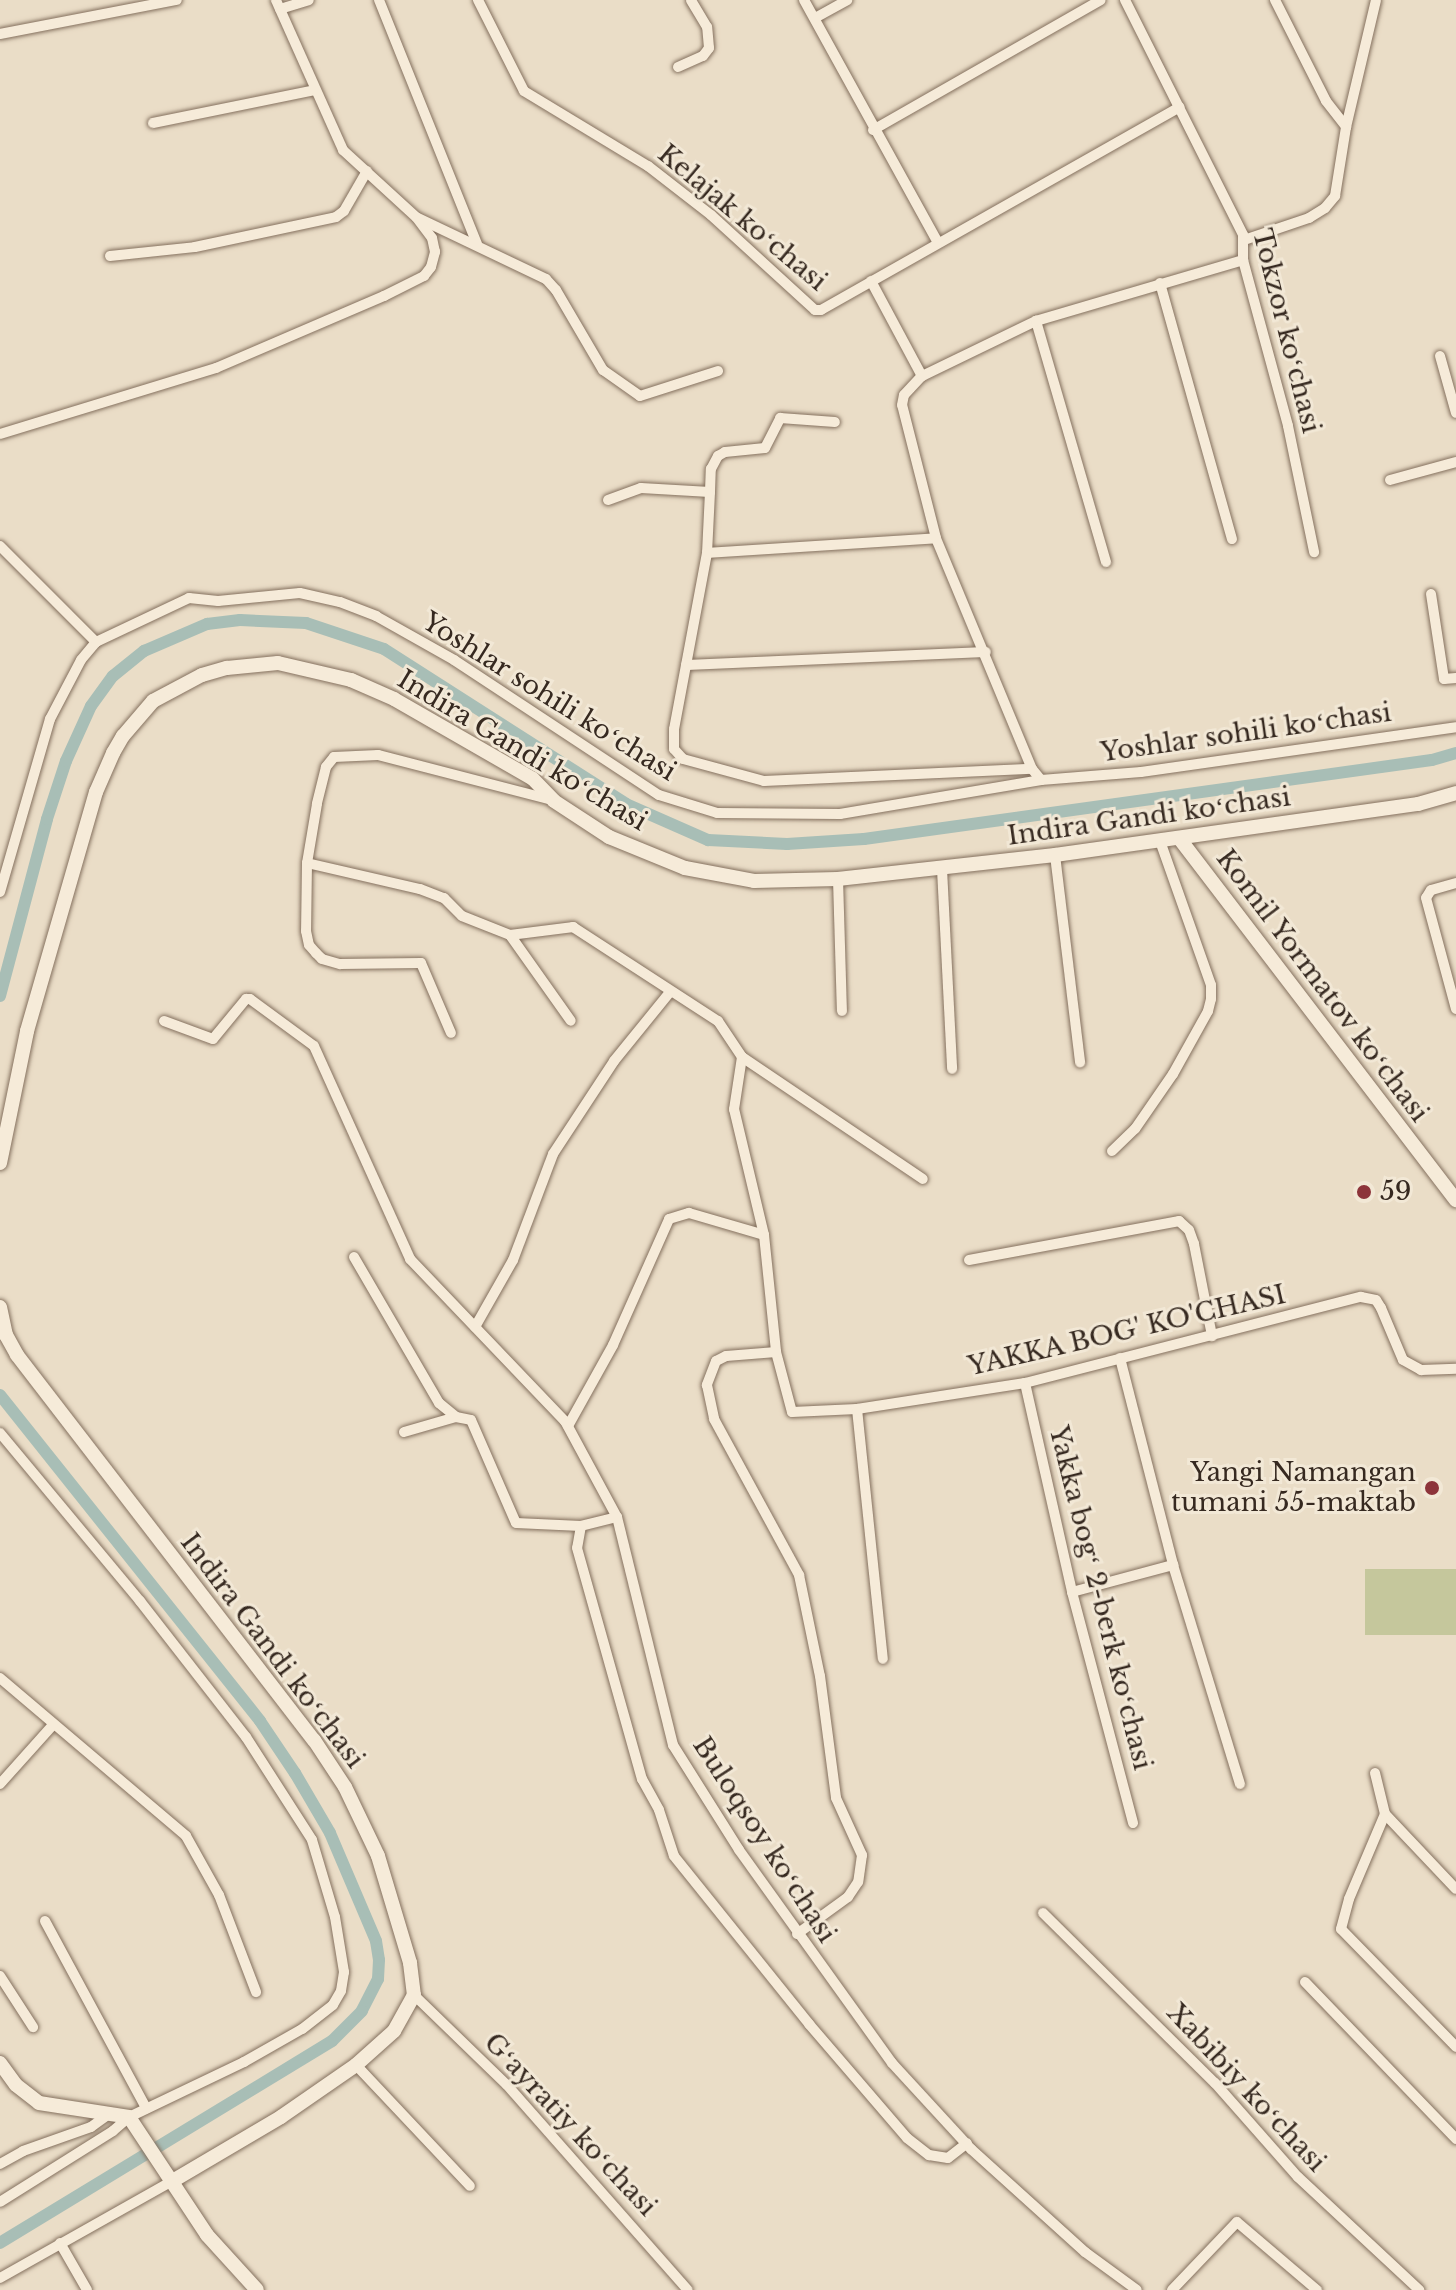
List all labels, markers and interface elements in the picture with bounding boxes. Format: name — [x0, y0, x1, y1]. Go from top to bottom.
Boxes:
street label: Kelajak koʻchasi — [651, 138, 833, 298]
street label: Tokzor koʻchasi — [1245, 225, 1327, 437]
street label: Yoshlar sohili koʻchasi — [416, 606, 682, 788]
street label: Indira Gandi koʻchasi — [391, 664, 653, 838]
street label: Yoshlar sohili koʻchasi — [1098, 697, 1394, 769]
street label: Indira Gandi koʻchasi — [1005, 782, 1293, 852]
street label: Komil Yormatov koʻchasi — [1209, 843, 1435, 1129]
place label: 59 — [1380, 1176, 1411, 1208]
marker: 59 — [1355, 1183, 1373, 1201]
street label: YAKKA BOG' KO'CHASI — [964, 1279, 1290, 1383]
street label: Yakka bogʻ 2-berk koʻchasi — [1042, 1422, 1158, 1774]
place label: Yangi Namangan tumani 55-maktab — [1171, 1457, 1416, 1518]
marker: Yangi Namangan tumani 55-maktab — [1423, 1479, 1441, 1497]
street label: Indira Gandi koʻchasi — [174, 1527, 370, 1775]
street label: Buloqsoy koʻchasi — [686, 1731, 842, 1949]
street label: Xabibiy koʻchasi — [1160, 1997, 1332, 2179]
street label: Gʻayratiy koʻchasi — [477, 2027, 663, 2223]

